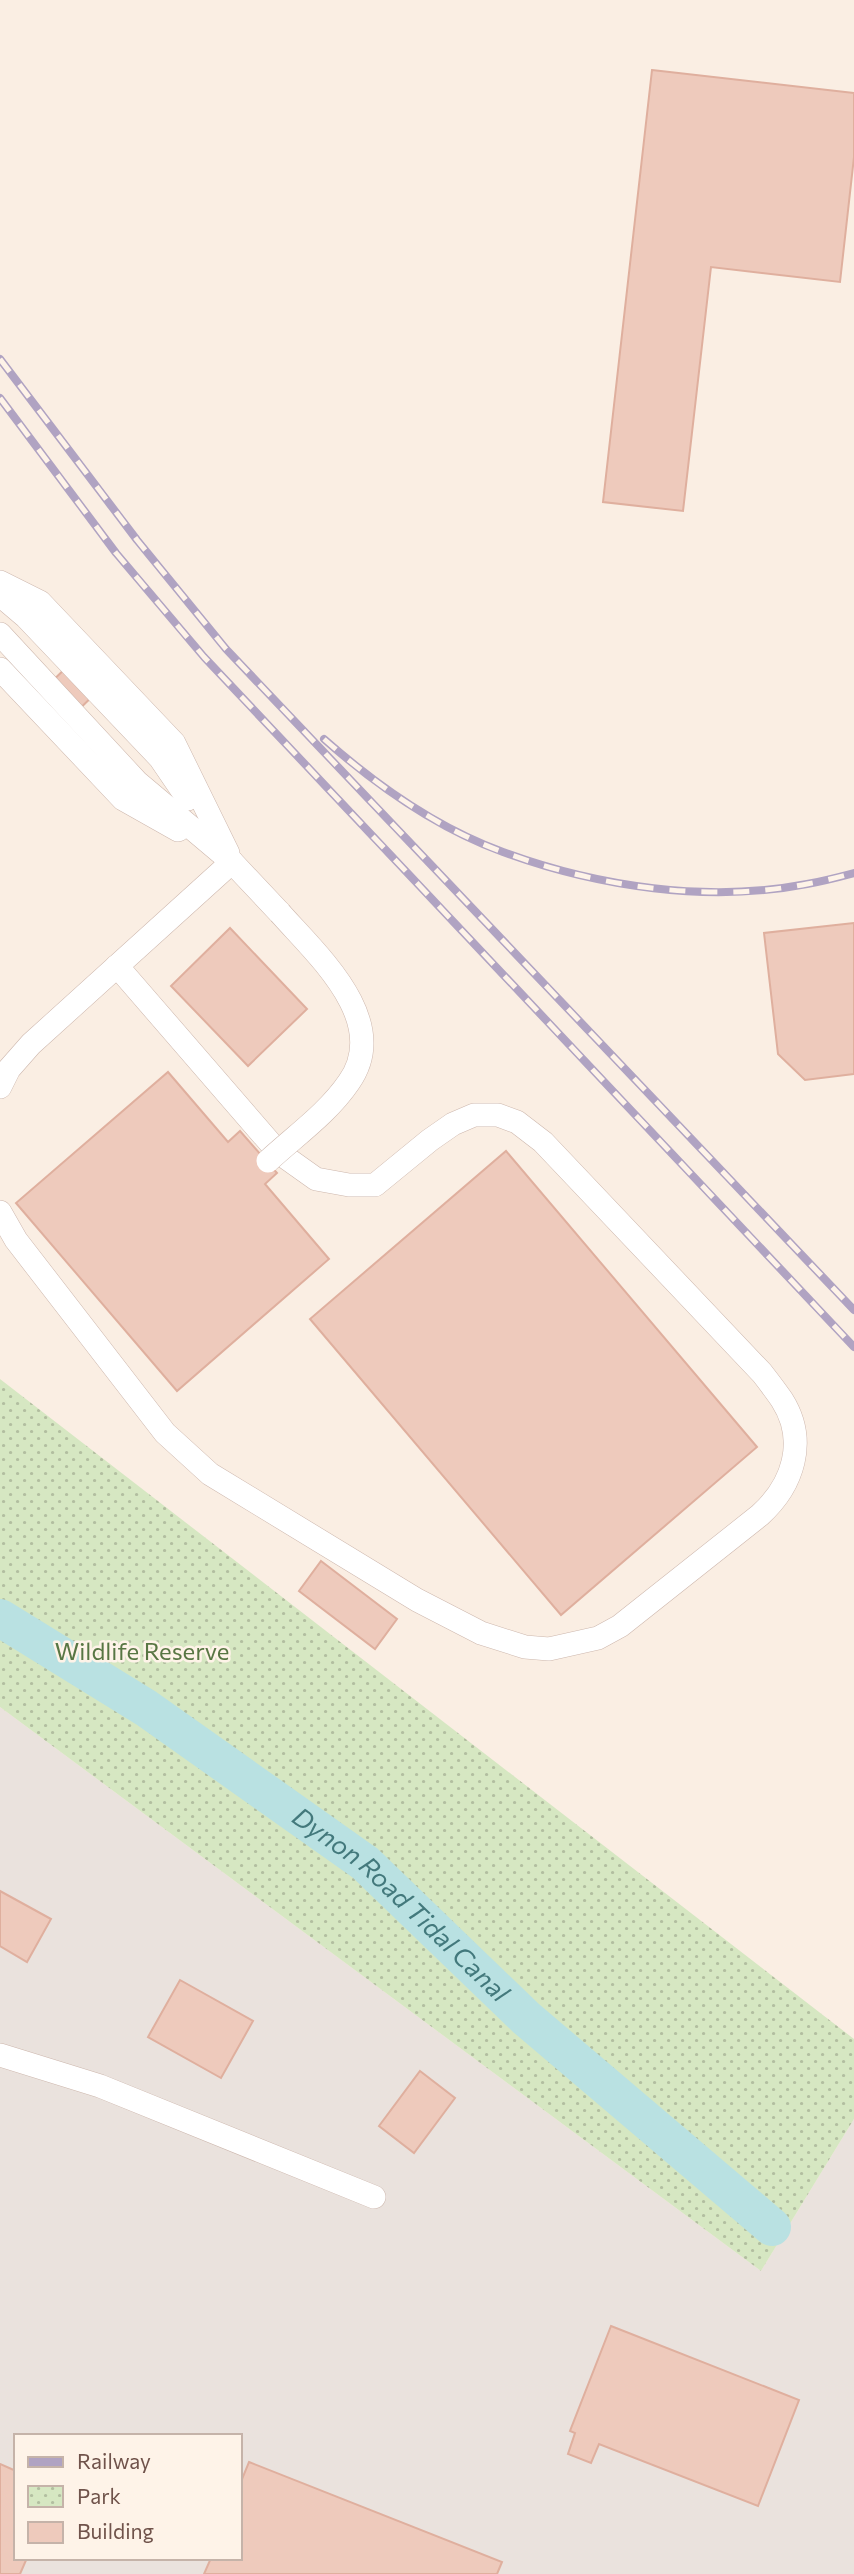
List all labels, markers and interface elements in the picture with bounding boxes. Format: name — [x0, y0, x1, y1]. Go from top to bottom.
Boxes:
park label: Wildlife Reserve — [55, 1636, 229, 1665]
water label: Dynon Road Tidal Canal — [287, 1800, 517, 2008]
legend — [14, 2434, 242, 2560]
text: Railway — [77, 2448, 151, 2473]
text: Park — [77, 2483, 121, 2508]
text: Building — [77, 2518, 154, 2543]

